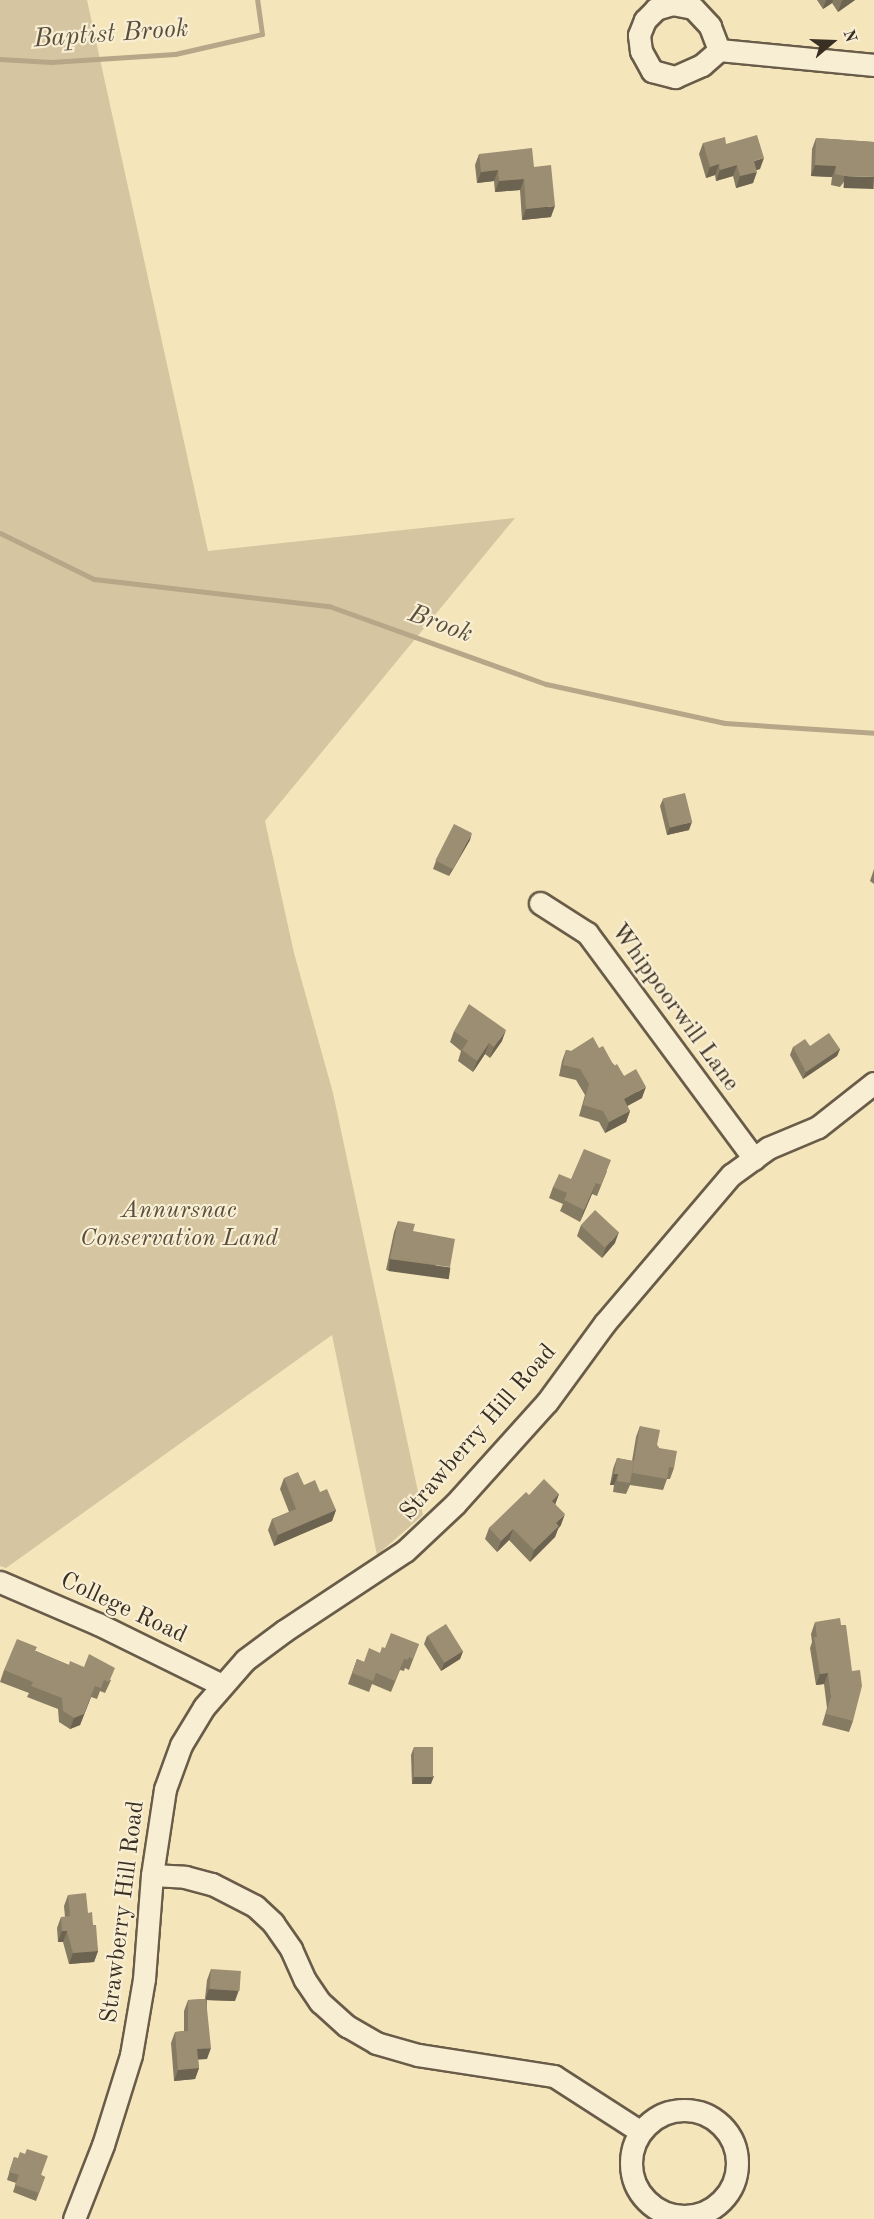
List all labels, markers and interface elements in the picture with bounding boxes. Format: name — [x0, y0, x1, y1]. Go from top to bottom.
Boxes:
north arrow — [802, 12, 862, 72]
water label: Baptist Brook — [32, 14, 190, 56]
text: N — [839, 28, 859, 45]
water label: Brook — [404, 599, 476, 651]
street label: Whippoorwill Lane — [603, 918, 745, 1098]
park label: Annursnac Conservation Land — [80, 1198, 278, 1254]
street label: Strawberry Hill Road — [395, 1339, 563, 1527]
street label: College Road — [55, 1567, 191, 1651]
street label: Strawberry Hill Road — [96, 1799, 152, 2025]

